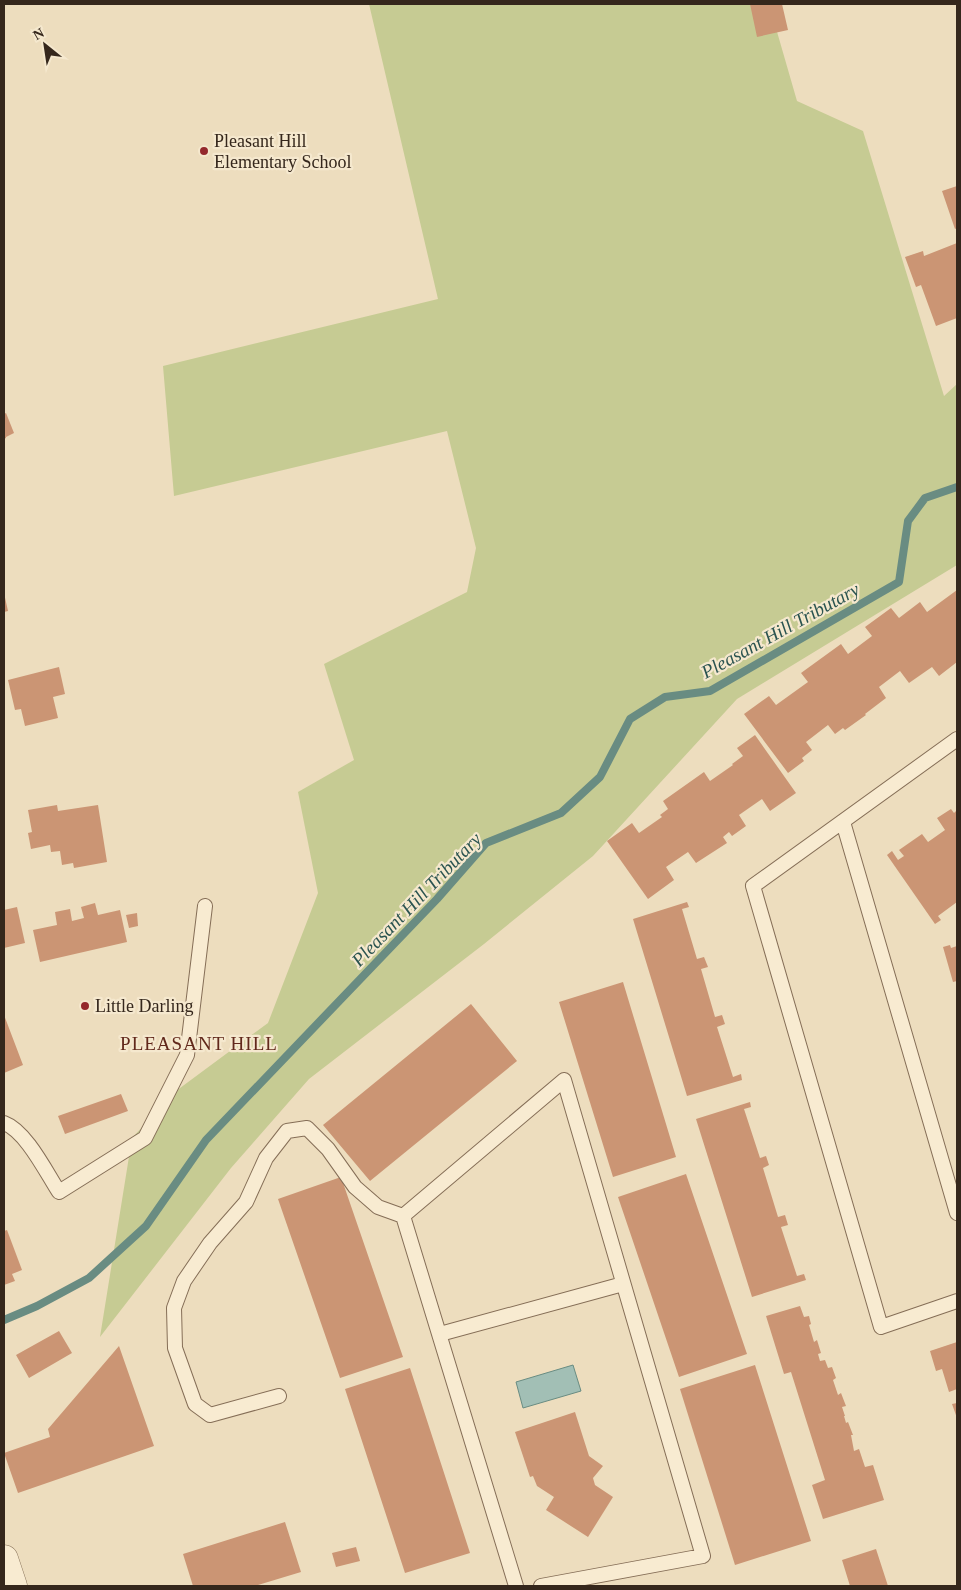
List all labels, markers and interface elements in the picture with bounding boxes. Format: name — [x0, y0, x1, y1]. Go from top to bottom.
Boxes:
north arrow — [20, 20, 70, 70]
text: N — [31, 25, 47, 43]
place label: Pleasant Hill Elementary School — [214, 131, 351, 172]
marker: Pleasant Hill Elementary School — [198, 145, 210, 157]
water label: Pleasant Hill Tributary — [697, 578, 863, 683]
water label: Pleasant Hill Tributary — [347, 828, 486, 971]
place label: Little Darling — [95, 996, 193, 1016]
marker: Little Darling — [79, 1000, 91, 1012]
district label: PLEASANT HILL — [120, 1033, 278, 1054]

